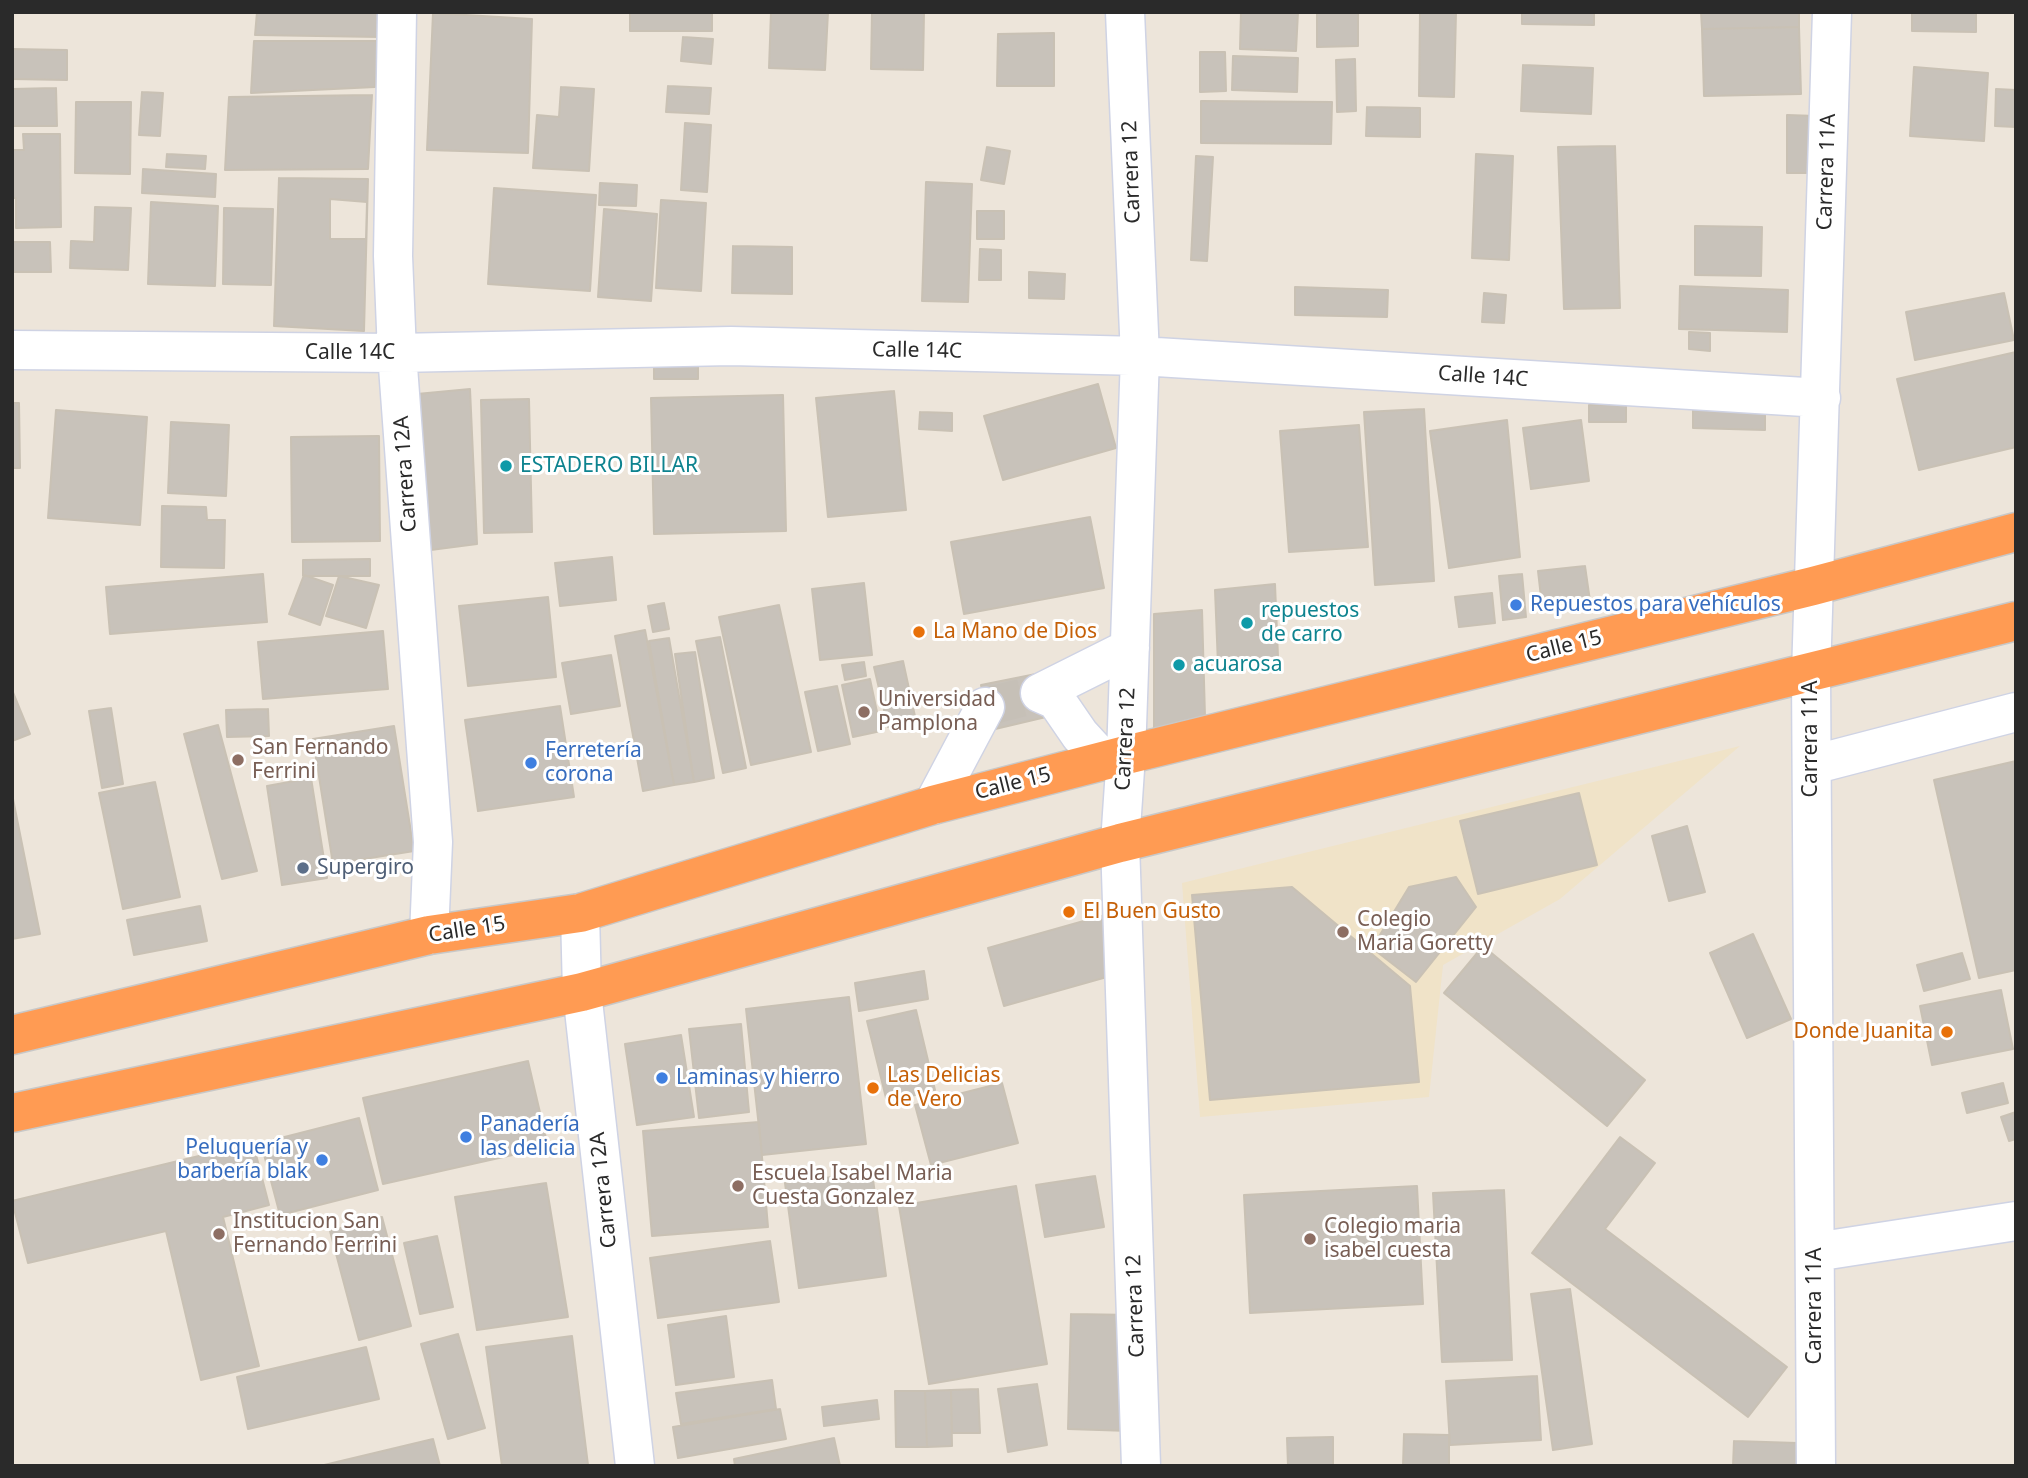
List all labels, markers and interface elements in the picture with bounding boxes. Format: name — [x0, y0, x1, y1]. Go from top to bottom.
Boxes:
street label: Carrera 11A — [1812, 113, 1842, 231]
street label: Carrera 12 — [1118, 120, 1146, 224]
street label: Calle 14C — [872, 338, 962, 364]
street label: Calle 14C — [305, 340, 395, 366]
street label: Calle 14C — [1437, 361, 1529, 393]
street label: Carrera 12A — [389, 415, 423, 533]
place label: ESTADERO BILLAR — [520, 453, 698, 479]
marker: ESTADERO BILLAR — [498, 458, 514, 474]
place label: Repuestos para vehículos — [1530, 592, 1781, 618]
marker: Repuestos para vehículos — [1508, 597, 1524, 613]
place label: repuestos de carro — [1261, 598, 1359, 648]
marker: repuestos de carro — [1239, 615, 1255, 631]
place label: La Mano de Dios — [933, 619, 1097, 645]
marker: La Mano de Dios — [911, 624, 927, 640]
street label: Calle 15 — [1523, 625, 1605, 669]
place label: acuarosa — [1193, 652, 1282, 678]
marker: acuarosa — [1171, 657, 1187, 673]
street label: Carrera 11A — [1798, 681, 1824, 797]
place label: Universidad Pamplona — [878, 687, 996, 737]
street label: Carrera 12 — [1111, 687, 1141, 791]
marker: Universidad Pamplona — [856, 704, 872, 720]
place label: San Fernando Ferrini — [252, 735, 389, 785]
place label: Ferretería corona — [545, 738, 642, 788]
marker: San Fernando Ferrini — [230, 752, 246, 768]
marker: Ferretería corona — [523, 755, 539, 771]
street label: Calle 15 — [972, 762, 1054, 806]
place label: Supergiro — [317, 855, 414, 881]
marker: Supergiro — [295, 860, 311, 876]
place label: El Buen Gusto — [1083, 899, 1221, 925]
marker: El Buen Gusto — [1061, 904, 1077, 920]
place label: Colegio Maria Goretty — [1357, 907, 1493, 957]
street label: Calle 15 — [427, 912, 507, 948]
marker: Colegio Maria Goretty — [1335, 924, 1351, 940]
place label: Donde Juanita — [1794, 1019, 1933, 1045]
marker: Donde Juanita — [1939, 1024, 1955, 1040]
place label: Las Delicias de Vero — [887, 1063, 1001, 1113]
place label: Laminas y hierro — [676, 1065, 840, 1091]
marker: Laminas y hierro — [654, 1070, 670, 1086]
marker: Las Delicias de Vero — [865, 1080, 881, 1096]
place label: Panadería las delicia — [480, 1112, 580, 1162]
marker: Panadería las delicia — [458, 1129, 474, 1145]
street label: Carrera 12A — [585, 1131, 623, 1249]
place label: Peluquería y barbería blak — [177, 1135, 308, 1185]
marker: Peluquería y barbería blak — [314, 1152, 330, 1168]
place label: Escuela Isabel Maria Cuesta Gonzalez — [752, 1161, 953, 1211]
marker: Escuela Isabel Maria Cuesta Gonzalez — [730, 1178, 746, 1194]
place label: Institucion San Fernando Ferrini — [233, 1209, 397, 1259]
place label: Colegio maria isabel cuesta — [1324, 1214, 1461, 1264]
marker: Institucion San Fernando Ferrini — [211, 1226, 227, 1242]
marker: Colegio maria isabel cuesta — [1302, 1231, 1318, 1247]
street label: Carrera 11A — [1802, 1248, 1828, 1364]
street label: Carrera 12 — [1122, 1254, 1150, 1358]

